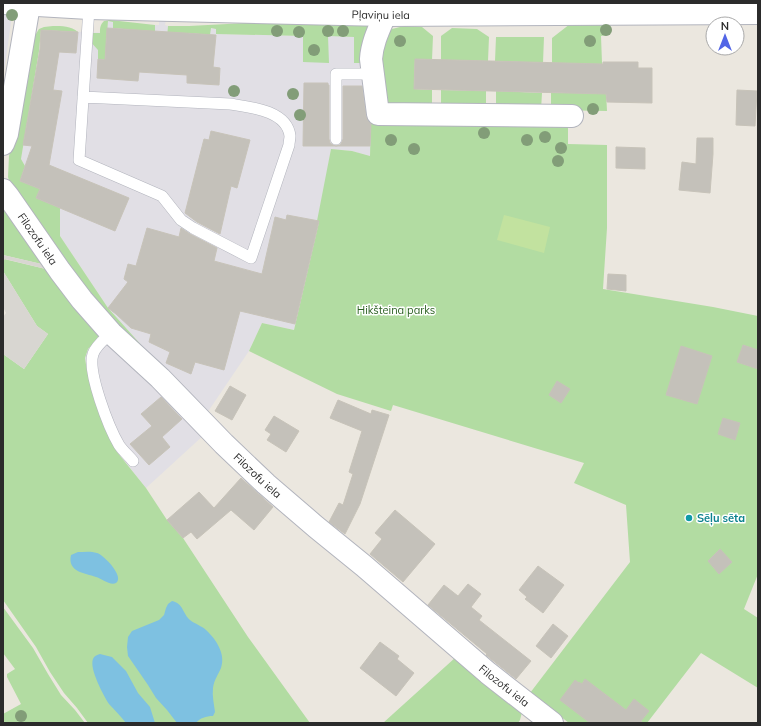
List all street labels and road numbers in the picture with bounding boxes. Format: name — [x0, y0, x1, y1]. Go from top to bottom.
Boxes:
street label: Pļaviņu iela — [351, 7, 410, 23]
street label: Filozofu iela — [15, 210, 61, 268]
street label: Filozofu iela — [231, 450, 284, 501]
street label: Filozofu iela — [476, 661, 532, 710]

